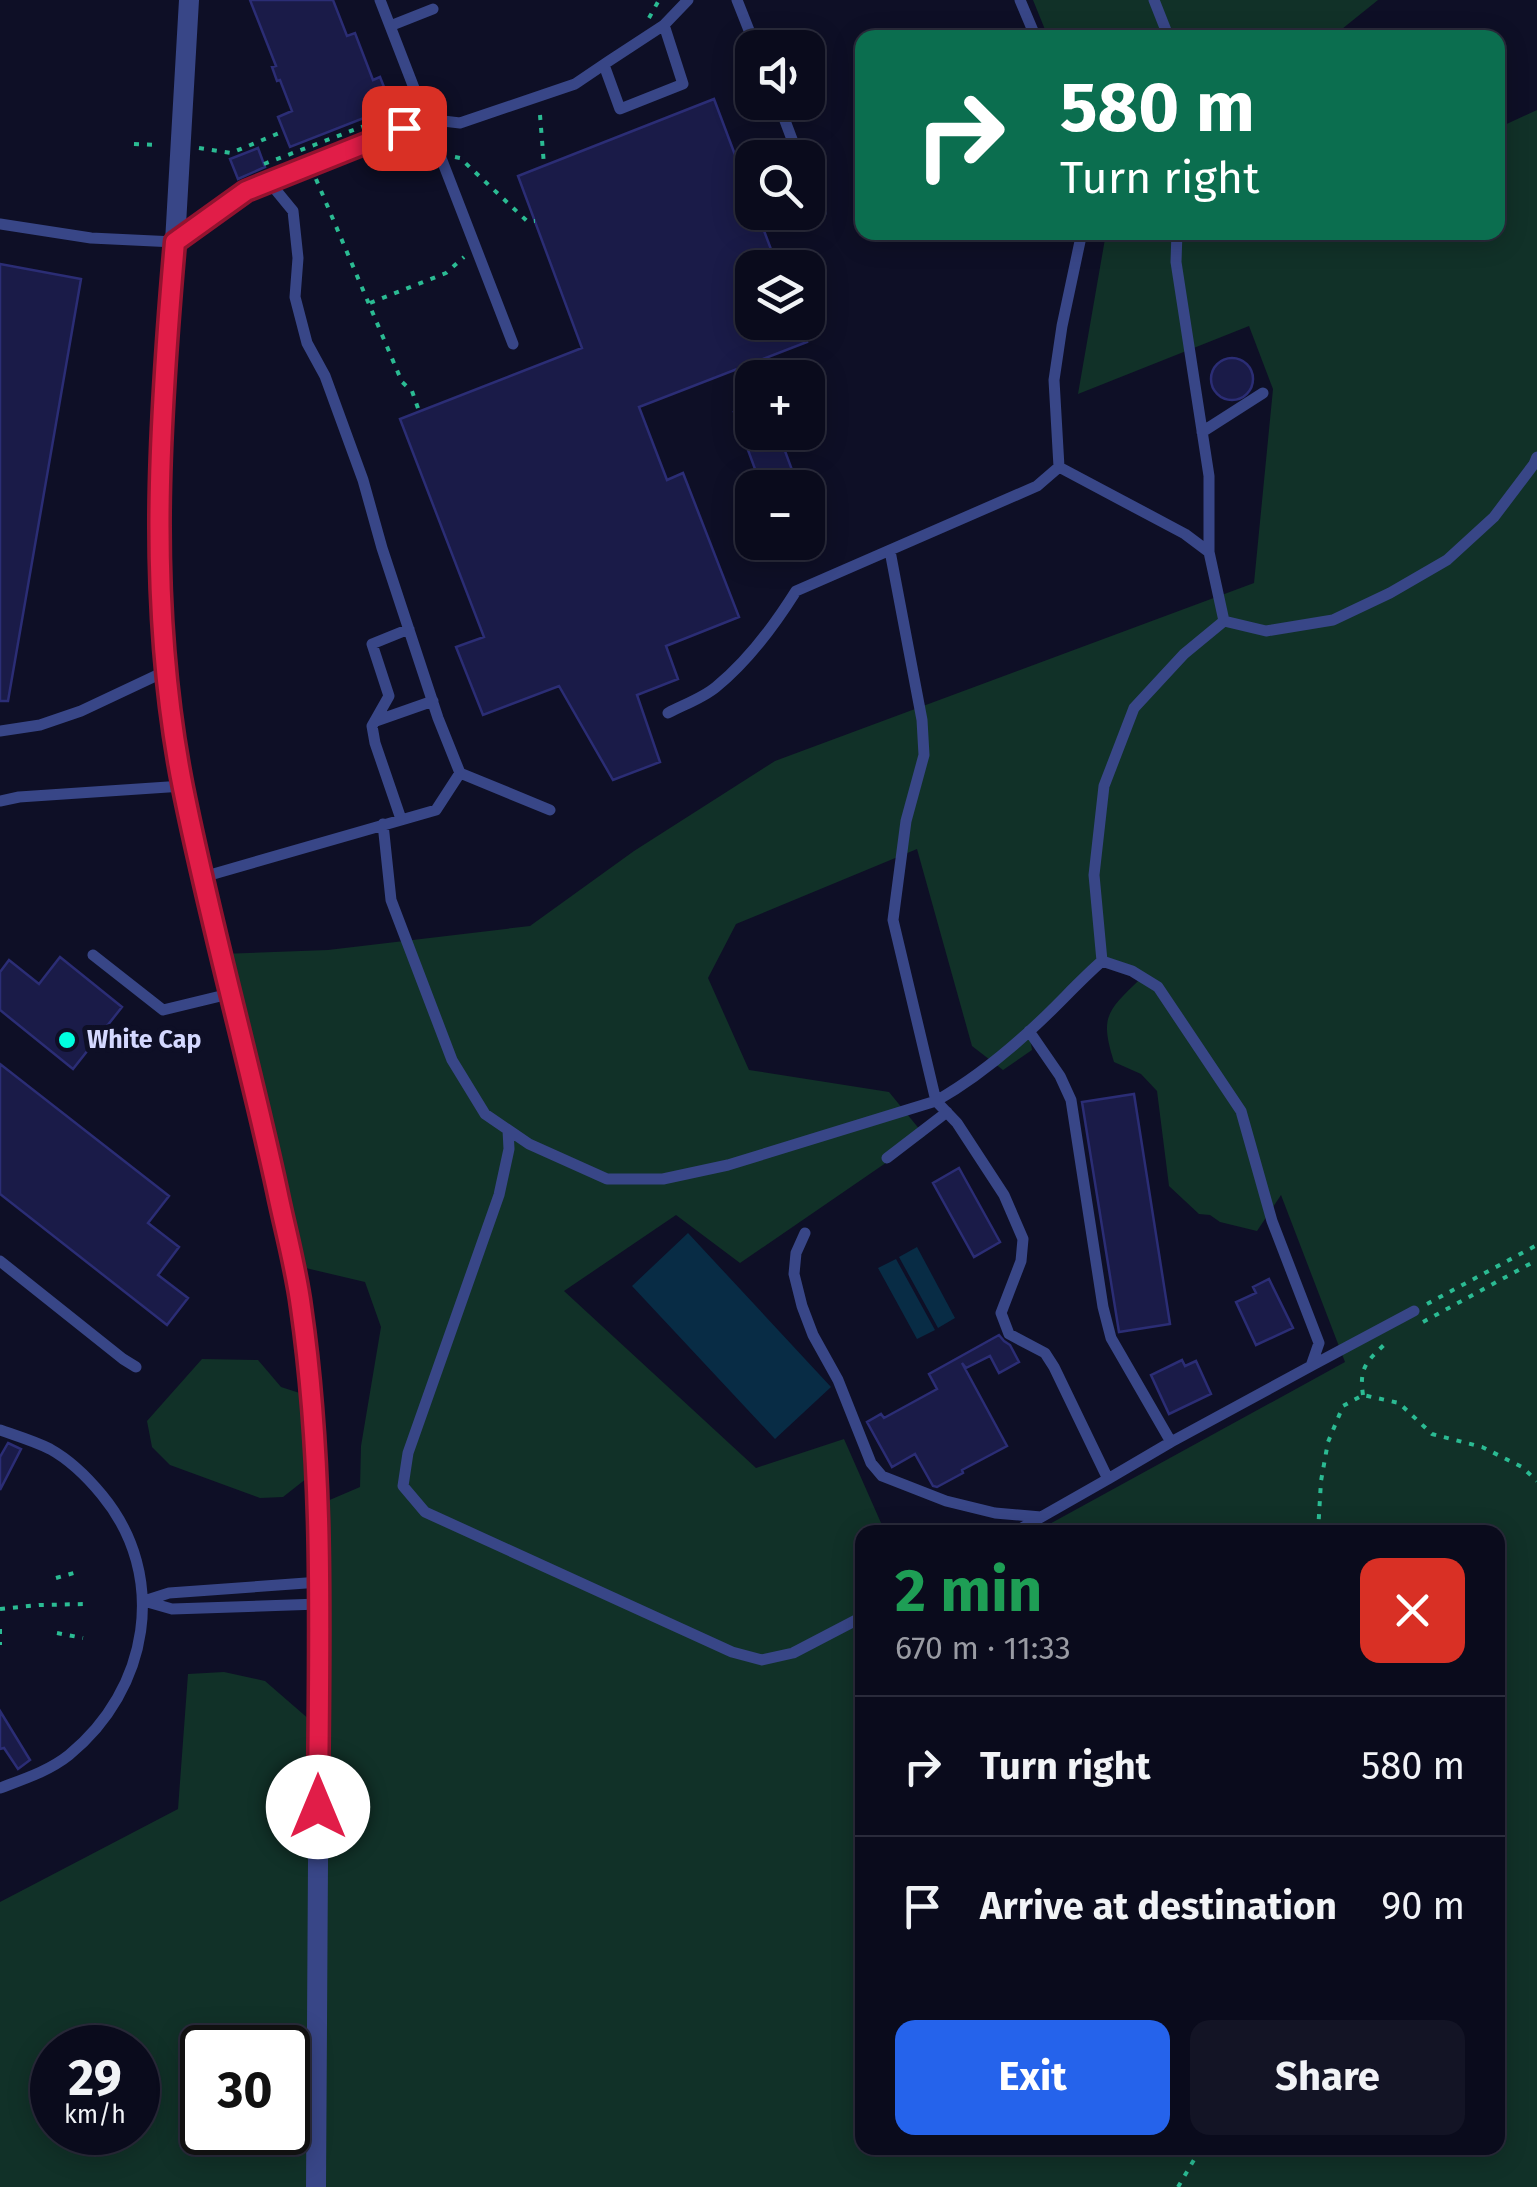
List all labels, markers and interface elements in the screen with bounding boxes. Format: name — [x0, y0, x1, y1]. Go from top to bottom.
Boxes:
map controls — [735, 30, 825, 560]
button: sound — [735, 30, 825, 120]
text: 580 m — [1060, 66, 1255, 150]
icon: right — [895, 70, 1025, 200]
pin — [362, 86, 447, 171]
icon: arrive — [377, 101, 432, 156]
button: search — [735, 140, 825, 230]
text: Turn right — [1060, 151, 1259, 205]
button: layers — [735, 250, 825, 340]
button: + — [735, 360, 825, 450]
button: − — [735, 470, 825, 560]
place label: White Cap — [87, 1025, 201, 1055]
marker: White Cap — [56, 1029, 78, 1051]
text: 2 min — [895, 1555, 1042, 1627]
button: close — [1360, 1558, 1465, 1663]
text: 670 m · 11:33 — [895, 1629, 1071, 1667]
icon: right — [895, 1739, 950, 1794]
text: Turn right — [980, 1743, 1150, 1789]
text: 580 m — [1361, 1743, 1465, 1789]
position arrow — [266, 1755, 370, 1859]
icon: arrive — [895, 1879, 950, 1934]
text: Arrive at destination — [980, 1883, 1337, 1929]
text: 90 m — [1381, 1883, 1465, 1929]
button: Exit — [895, 2020, 1170, 2135]
button: Share — [1190, 2020, 1465, 2135]
speed limit sign: 30 — [180, 2025, 310, 2155]
text: 29 — [68, 2048, 122, 2108]
text: km/h — [64, 2100, 126, 2130]

